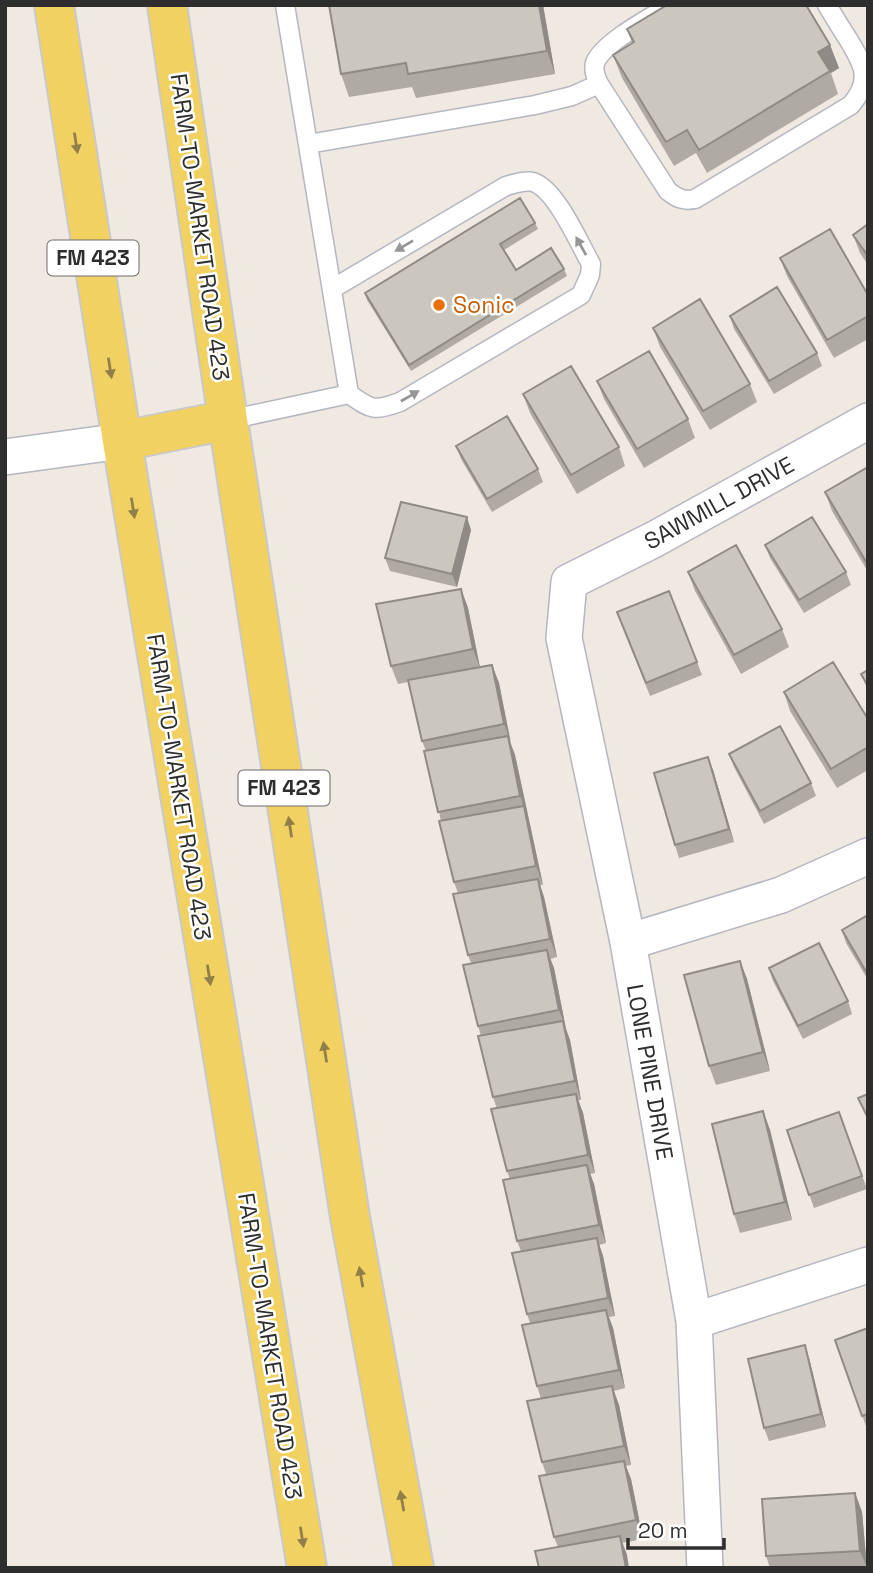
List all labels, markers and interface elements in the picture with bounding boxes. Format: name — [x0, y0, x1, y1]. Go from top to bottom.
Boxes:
street label: FARM-TO-MARKET ROAD 423 — [164, 72, 236, 382]
one-way arrow — [70, 132, 81, 154]
one-way arrow — [575, 236, 587, 256]
road number: FM 423 — [48, 240, 138, 276]
one-way arrow — [395, 240, 414, 253]
place label: Sonic — [453, 290, 515, 320]
marker: Sonic — [431, 297, 447, 313]
one-way arrow — [105, 357, 116, 379]
one-way arrow — [400, 390, 419, 402]
street label: SAWMILL DRIVE — [639, 450, 799, 556]
one-way arrow — [128, 497, 139, 519]
street label: FARM-TO-MARKET ROAD 423 — [140, 632, 218, 942]
road number: FM 423 — [238, 770, 330, 806]
one-way arrow — [284, 816, 295, 838]
one-way arrow — [204, 964, 215, 986]
street label: LONE PINE DRIVE — [620, 982, 680, 1162]
one-way arrow — [319, 1041, 330, 1063]
street label: FARM-TO-MARKET ROAD 423 — [231, 1191, 309, 1501]
one-way arrow — [355, 1266, 366, 1288]
one-way arrow — [396, 1490, 407, 1512]
scale bar — [628, 1506, 724, 1550]
text: 20 m — [638, 1517, 688, 1544]
one-way arrow — [297, 1527, 308, 1549]

